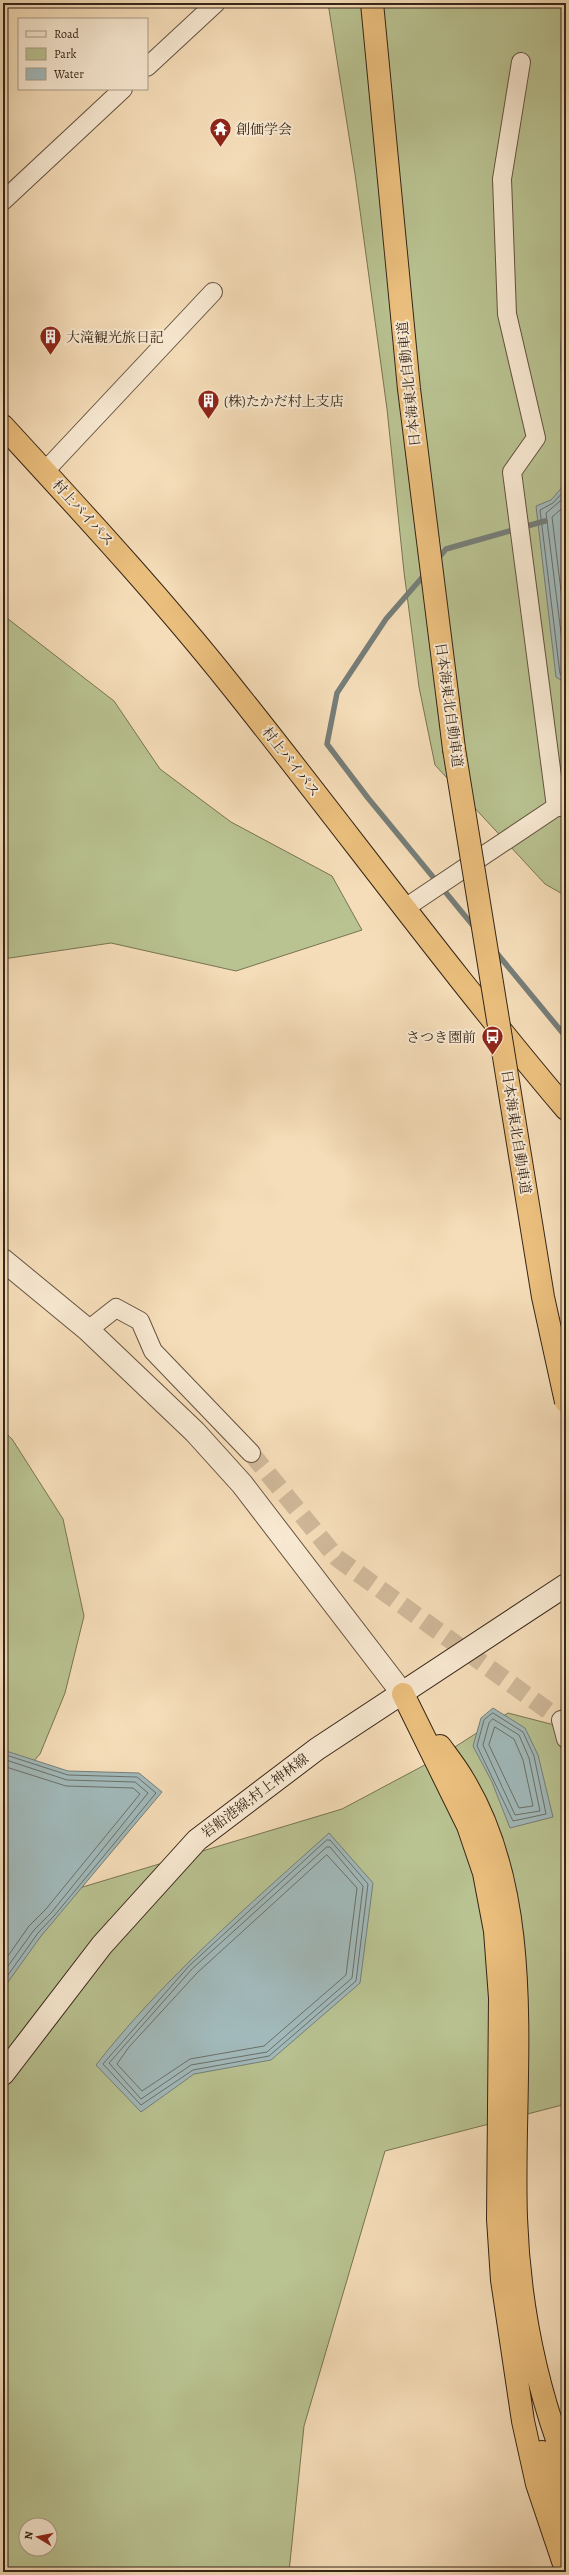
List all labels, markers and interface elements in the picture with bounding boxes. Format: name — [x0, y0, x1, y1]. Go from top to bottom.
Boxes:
legend — [18, 18, 148, 90]
text: Road — [54, 26, 80, 42]
text: Park — [54, 46, 77, 62]
text: Water — [53, 66, 84, 82]
temple icon: 創価学会 — [207, 116, 233, 149]
place label: 創価学会 — [236, 120, 292, 139]
street label: 日本海東北自動車道 — [393, 320, 425, 448]
building icon: 大滝観光旅日記 — [37, 324, 63, 357]
place label: 大滝観光旅日記 — [66, 328, 164, 347]
building icon: (株)たかだ村上支店 — [195, 388, 221, 421]
place label: (株)たかだ村上支店 — [224, 392, 344, 411]
street label: 村上バイパス — [48, 476, 118, 550]
street label: 日本海東北自動車道 — [431, 641, 467, 769]
street label: 村上バイパス — [258, 723, 324, 801]
bus stop icon: さつき園前 — [479, 1024, 505, 1057]
place label: さつき園前 — [406, 1028, 476, 1047]
street label: 日本海東北自動車道 — [497, 1068, 535, 1196]
street label: 岩船港線;村上神林線 — [198, 1749, 312, 1843]
north arrow — [18, 2517, 58, 2557]
text: N — [21, 2530, 37, 2541]

